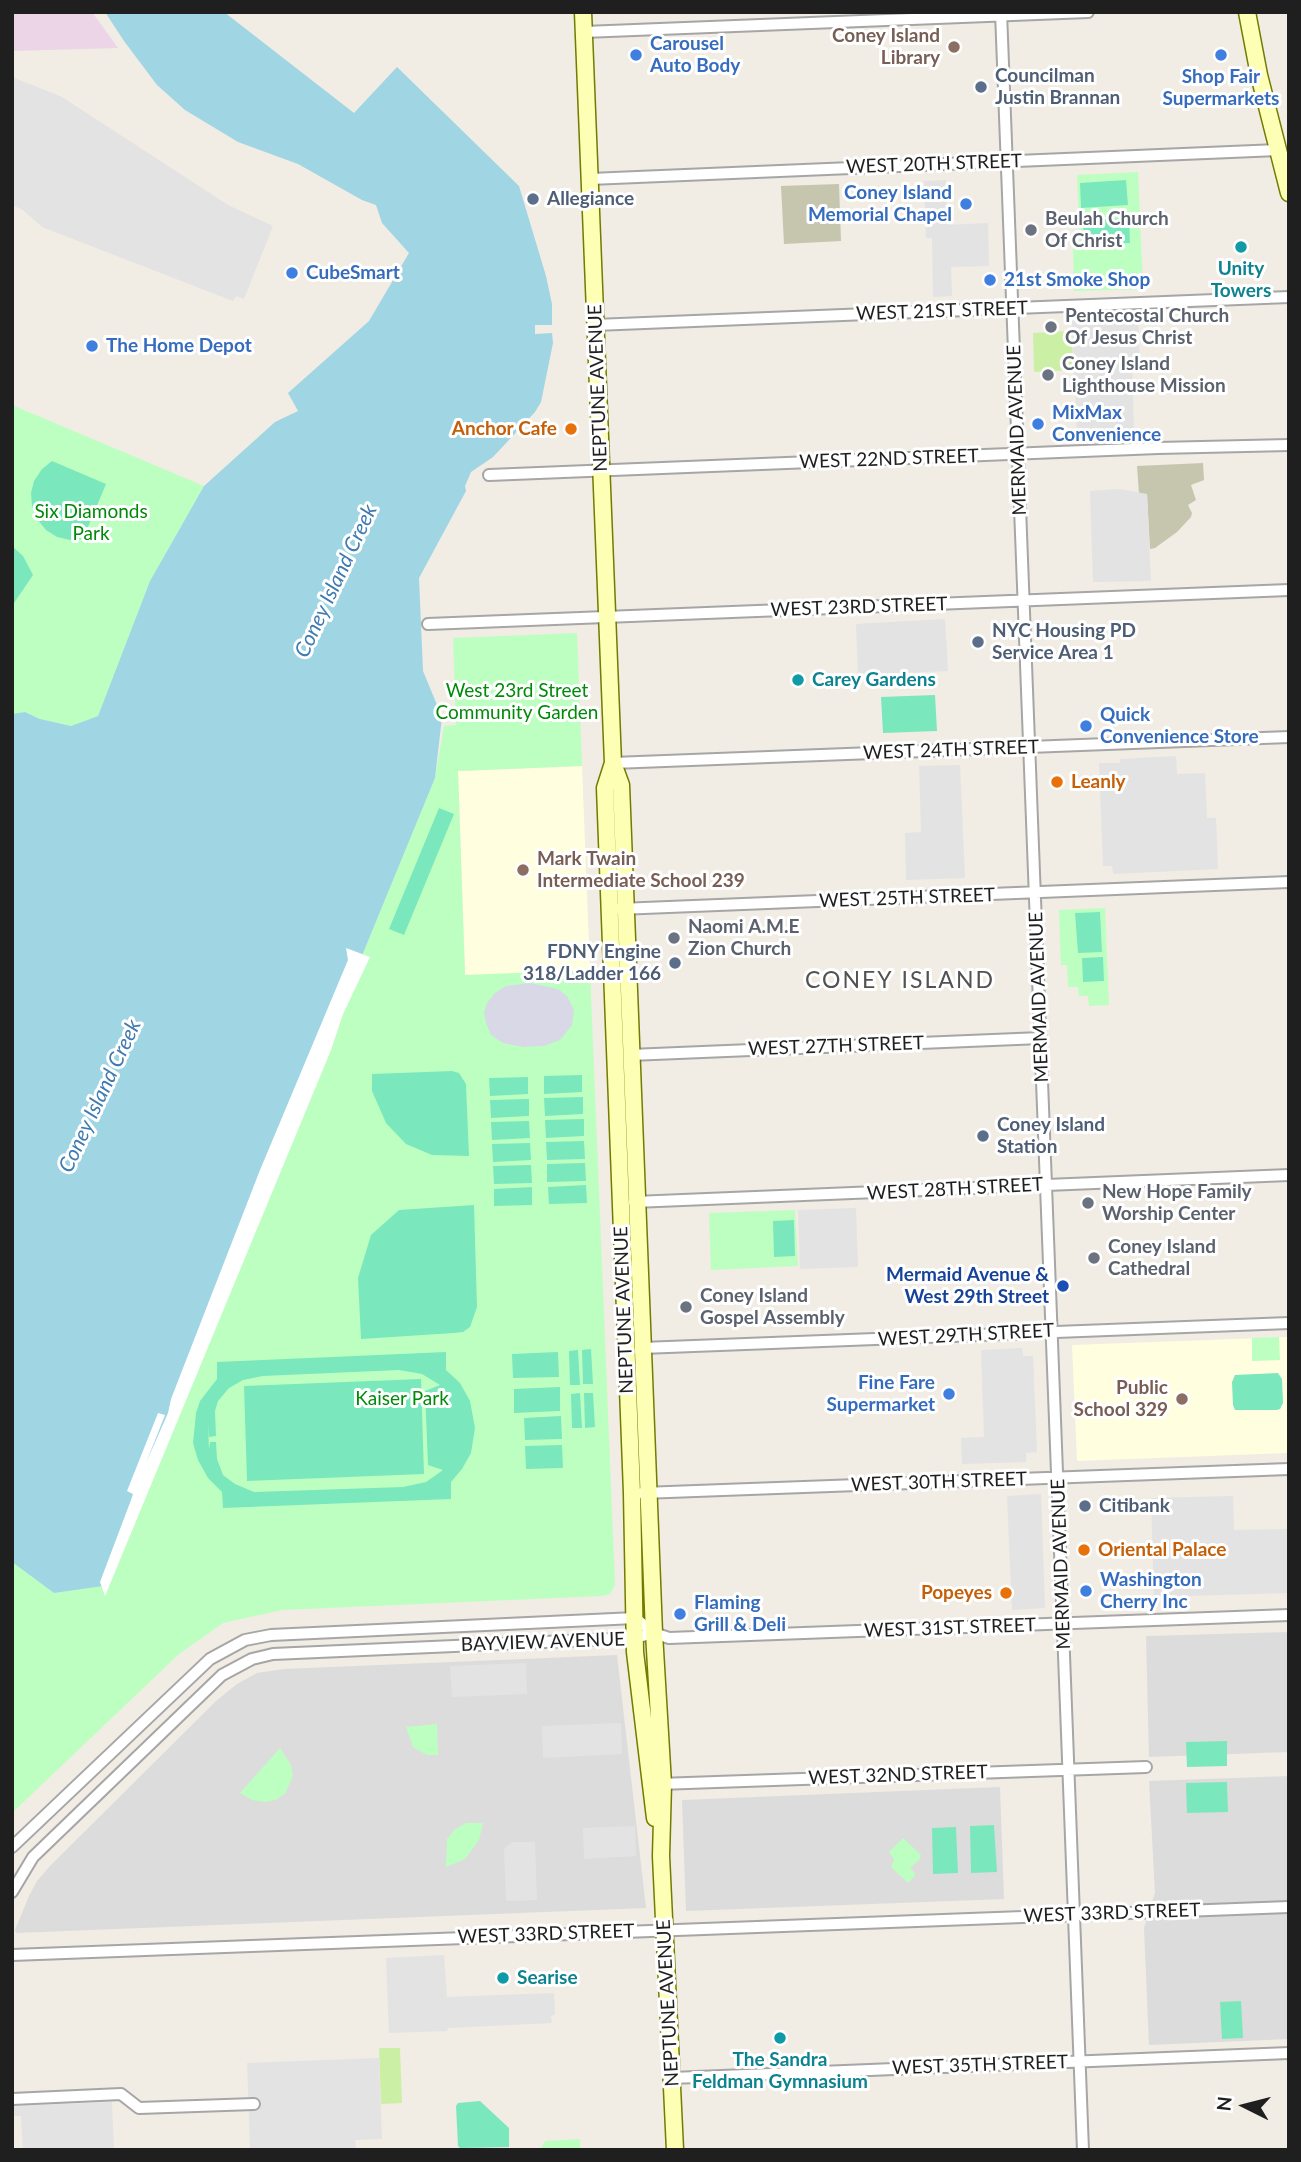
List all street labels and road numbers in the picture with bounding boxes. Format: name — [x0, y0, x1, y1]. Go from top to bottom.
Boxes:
street label: WEST 20TH STREET — [846, 150, 1022, 178]
street label: WEST 21ST STREET — [856, 297, 1028, 325]
street label: NEPTUNE AVENUE — [584, 304, 612, 472]
street label: MERMAID AVENUE — [1003, 344, 1031, 516]
street label: WEST 22ND STREET — [799, 444, 979, 474]
street label: WEST 23RD STREET — [770, 593, 948, 621]
street label: WEST 24TH STREET — [863, 736, 1039, 764]
street label: WEST 25TH STREET — [819, 884, 995, 912]
street label: MERMAID AVENUE — [1025, 911, 1053, 1083]
street label: WEST 27TH STREET — [748, 1032, 924, 1060]
street label: WEST 28TH STREET — [866, 1173, 1044, 1205]
street label: NEPTUNE AVENUE — [610, 1226, 638, 1394]
street label: WEST 29TH STREET — [877, 1319, 1055, 1351]
street label: WEST 30TH STREET — [851, 1468, 1027, 1496]
street label: MERMAID AVENUE — [1047, 1478, 1075, 1650]
street label: WEST 31ST STREET — [864, 1614, 1036, 1642]
street label: BAYVIEW AVENUE — [461, 1628, 625, 1656]
street label: WEST 32ND STREET — [808, 1760, 988, 1790]
street label: WEST 33RD STREET — [1023, 1899, 1201, 1927]
street label: NEPTUNE AVENUE — [652, 1919, 684, 2087]
street label: WEST 33RD STREET — [457, 1920, 635, 1948]
street label: WEST 35TH STREET — [892, 2051, 1068, 2079]

